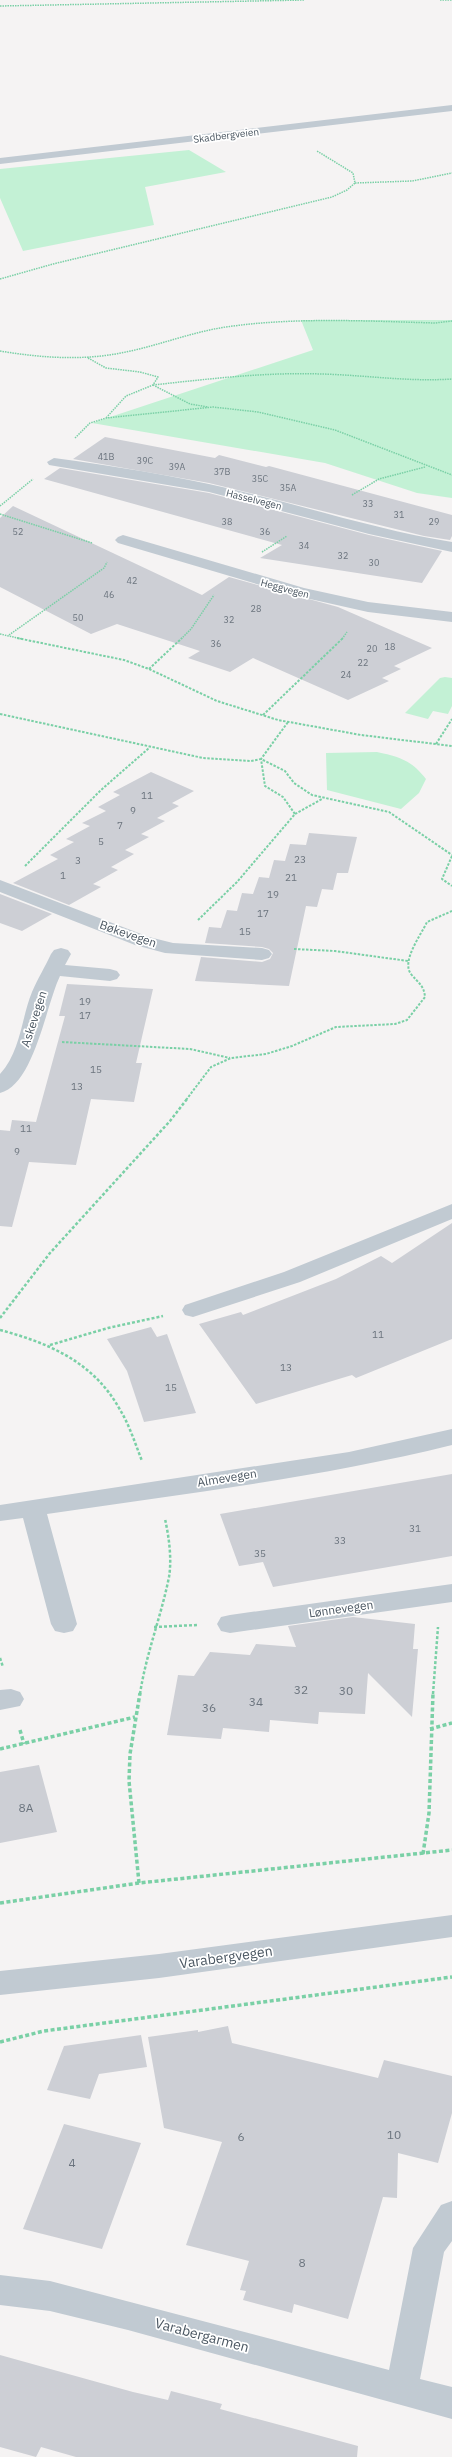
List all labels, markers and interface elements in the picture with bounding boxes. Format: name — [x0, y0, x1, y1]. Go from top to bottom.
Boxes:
street label: Skadbergveien — [192, 125, 260, 146]
house number: 41B — [98, 451, 114, 462]
house number: 39C — [137, 455, 154, 466]
house number: 39A — [169, 461, 186, 472]
house number: 37B — [214, 466, 230, 477]
house number: 35C — [252, 473, 269, 484]
house number: 35A — [280, 482, 297, 493]
street label: Hasselvegen — [225, 486, 283, 513]
house number: 33 — [363, 498, 373, 509]
house number: 31 — [394, 509, 404, 520]
house number: 38 — [222, 516, 232, 527]
house number: 29 — [429, 516, 439, 527]
house number: 52 — [13, 526, 23, 537]
house number: 36 — [260, 526, 270, 537]
house number: 34 — [299, 540, 309, 551]
house number: 32 — [338, 550, 348, 561]
house number: 30 — [369, 557, 379, 568]
house number: 42 — [127, 575, 137, 586]
street label: Heggvegen — [259, 576, 311, 601]
house number: 46 — [104, 589, 114, 600]
house number: 28 — [251, 603, 261, 614]
house number: 50 — [73, 612, 83, 623]
house number: 32 — [224, 614, 234, 625]
house number: 36 — [211, 638, 221, 649]
house number: 18 — [385, 641, 395, 652]
house number: 20 — [367, 643, 377, 654]
house number: 22 — [358, 657, 368, 668]
house number: 24 — [341, 669, 351, 680]
house number: 11 — [141, 789, 153, 802]
house number: 9 — [130, 804, 136, 817]
house number: 7 — [117, 819, 123, 832]
house number: 5 — [98, 835, 104, 848]
house number: 23 — [294, 853, 306, 866]
house number: 3 — [75, 854, 81, 867]
house number: 1 — [60, 869, 66, 882]
house number: 21 — [285, 871, 297, 884]
house number: 19 — [267, 888, 279, 901]
house number: 17 — [257, 907, 269, 920]
street label: Bøkevegen — [98, 917, 159, 950]
house number: 15 — [239, 925, 251, 938]
street label: Askevegen — [17, 989, 50, 1049]
house number: 19 — [79, 995, 91, 1008]
house number: 17 — [79, 1009, 91, 1022]
house number: 15 — [90, 1063, 102, 1076]
house number: 13 — [71, 1080, 83, 1093]
house number: 11 — [20, 1122, 32, 1135]
house number: 9 — [14, 1145, 20, 1158]
house number: 11 — [372, 1328, 384, 1341]
house number: 13 — [280, 1361, 292, 1374]
house number: 15 — [165, 1381, 177, 1394]
street label: Almevegen — [196, 1465, 258, 1490]
house number: 31 — [409, 1522, 421, 1535]
house number: 33 — [334, 1534, 346, 1547]
house number: 35 — [254, 1547, 266, 1560]
street label: Lønnevegen — [308, 1597, 374, 1620]
house number: 32 — [294, 1682, 308, 1697]
house number: 30 — [339, 1683, 353, 1698]
house number: 34 — [249, 1694, 263, 1709]
house number: 36 — [202, 1700, 216, 1715]
house number: 8A — [19, 1800, 34, 1815]
street label: Varabergvegen — [178, 1942, 274, 1972]
house number: 10 — [387, 2127, 401, 2142]
house number: 6 — [237, 2129, 245, 2144]
house number: 4 — [68, 2155, 76, 2170]
house number: 8 — [298, 2255, 306, 2270]
street label: Varabergarmen — [153, 2314, 251, 2356]

